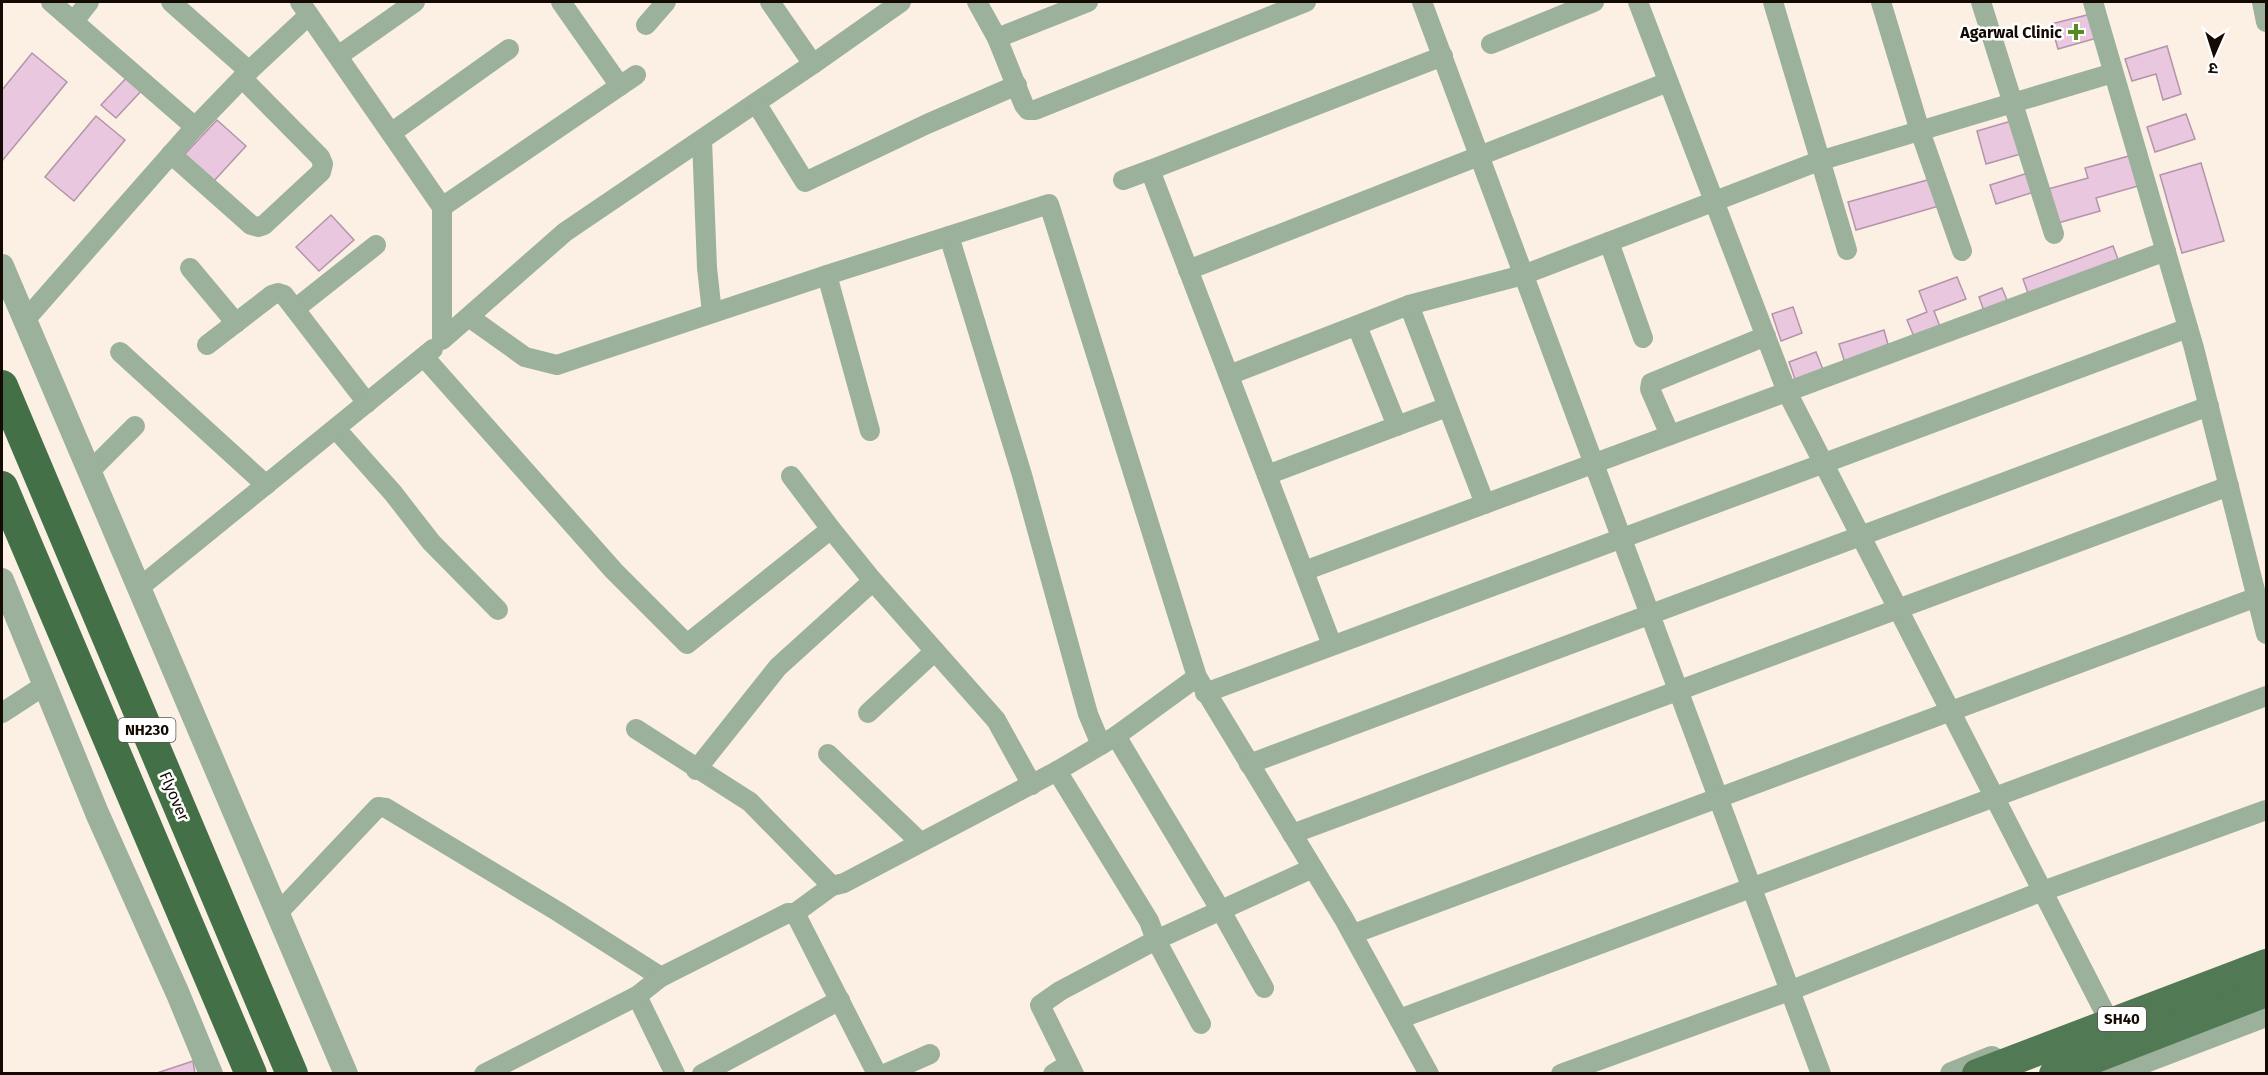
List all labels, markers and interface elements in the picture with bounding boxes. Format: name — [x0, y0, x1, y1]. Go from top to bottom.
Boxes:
place label: Agarwal Clinic — [1959, 23, 2062, 42]
marker: Agarwal Clinic — [2067, 23, 2085, 41]
north arrow — [2184, 24, 2244, 84]
text: उ — [2207, 59, 2218, 78]
road number: NH230 — [118, 718, 176, 742]
street label: Flyover — [156, 769, 194, 825]
road number: SH40 — [2098, 1007, 2146, 1031]

